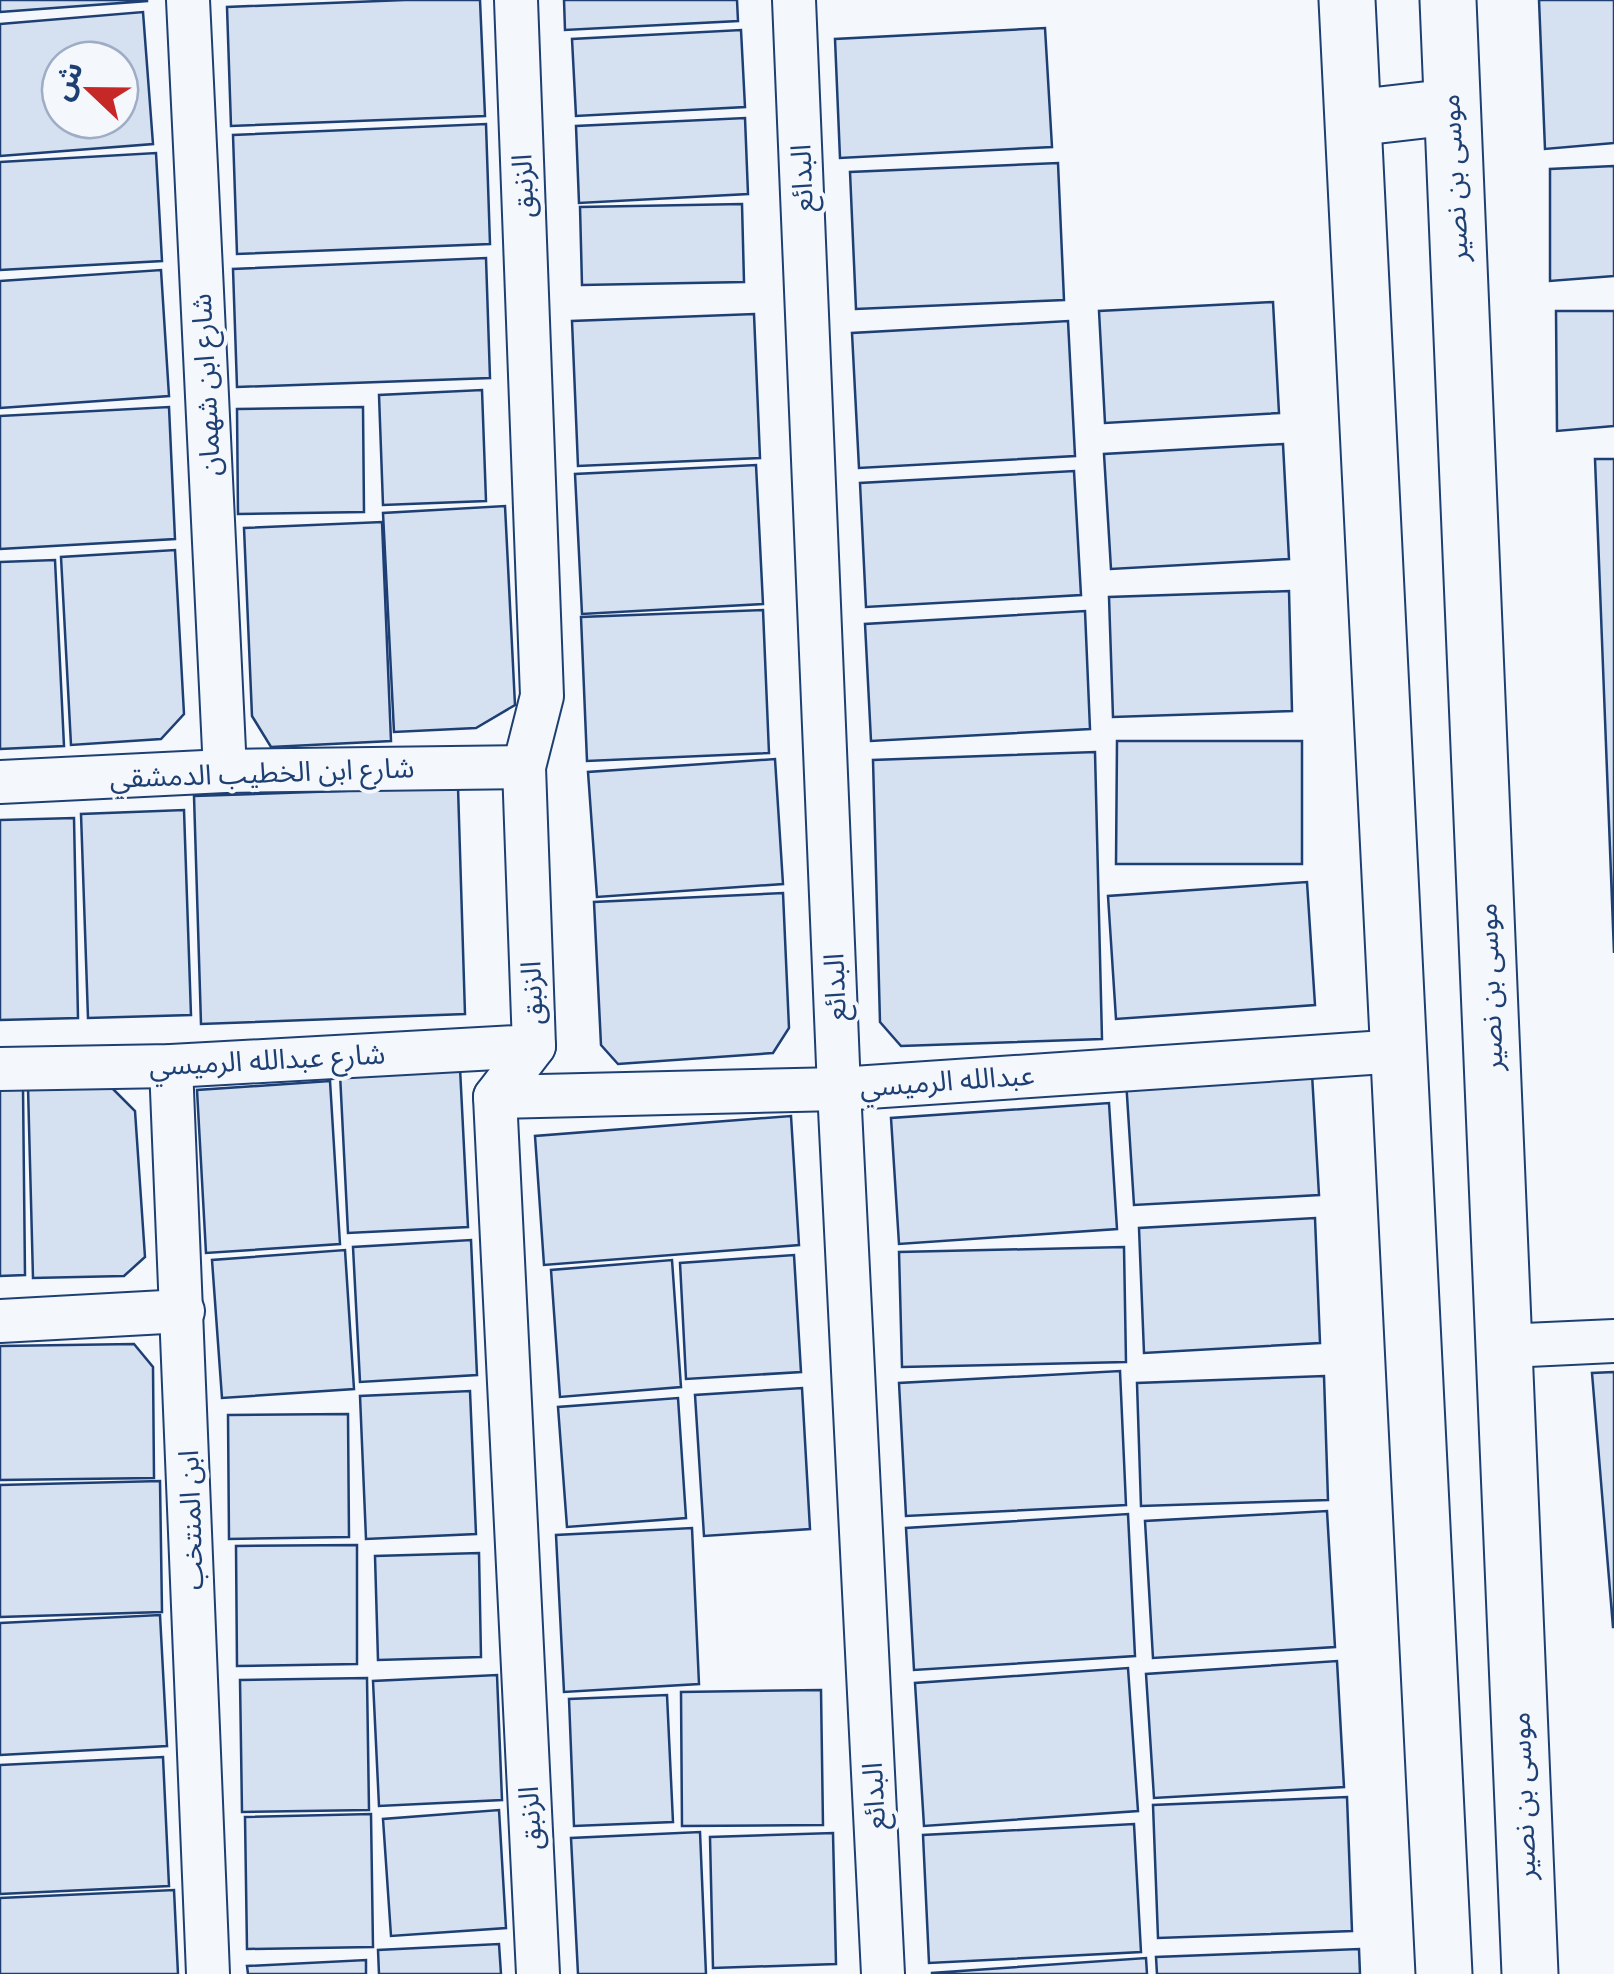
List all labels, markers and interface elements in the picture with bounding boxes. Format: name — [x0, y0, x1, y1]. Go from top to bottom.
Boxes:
north arrow — [40, 40, 140, 140]
text: ش — [46, 57, 89, 104]
street label: موسى بن نصير — [1434, 93, 1475, 264]
street label: البدائع — [785, 144, 824, 212]
street label: الزنبق — [506, 153, 542, 218]
street label: شارع ابن شهمان — [186, 293, 231, 477]
street label: شارع ابن الخطيب الدمشقي — [109, 752, 415, 799]
street label: موسى بن نصير — [1472, 902, 1509, 1073]
street label: البدائع — [818, 953, 857, 1021]
street label: الزنبق — [515, 960, 551, 1025]
street label: شارع عبدالله الرميسي — [148, 1038, 386, 1087]
street label: عبدالله الرميسي — [859, 1059, 1036, 1108]
street label: ابن المنتخب — [173, 1449, 210, 1591]
street label: موسى بن نصير — [1505, 1711, 1542, 1882]
street label: البدائع — [857, 1761, 896, 1831]
street label: الزنبق — [513, 1785, 549, 1851]

